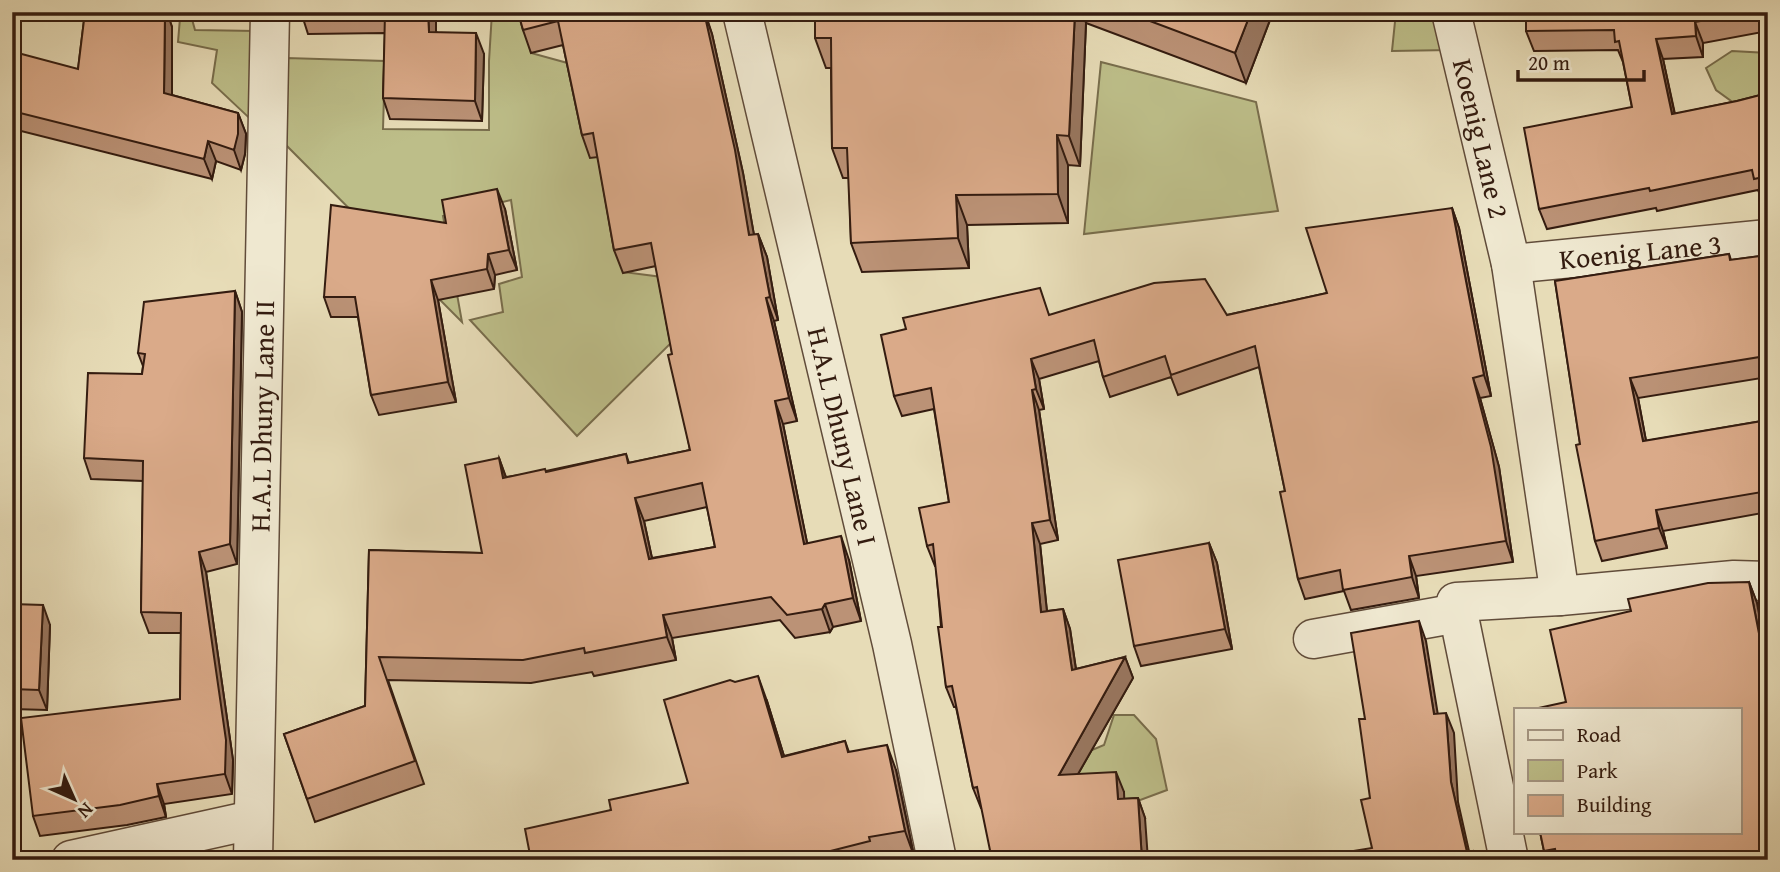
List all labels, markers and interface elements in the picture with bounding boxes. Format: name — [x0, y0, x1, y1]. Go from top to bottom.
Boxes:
scale bar — [1518, 38, 1644, 82]
text: 20 m — [1528, 47, 1570, 78]
street label: Koenig Lane 2 — [1443, 54, 1520, 222]
street label: Koenig Lane 3 — [1557, 223, 1724, 279]
street label: H.A.L Dhuny Lane II — [239, 300, 284, 532]
street label: H.A.L Dhuny Lane I — [797, 323, 889, 549]
legend — [1514, 708, 1742, 834]
text: Road — [1577, 719, 1622, 750]
text: Park — [1577, 755, 1618, 786]
north arrow — [38, 764, 108, 834]
text: Building — [1577, 789, 1652, 820]
text: N — [71, 797, 100, 826]

